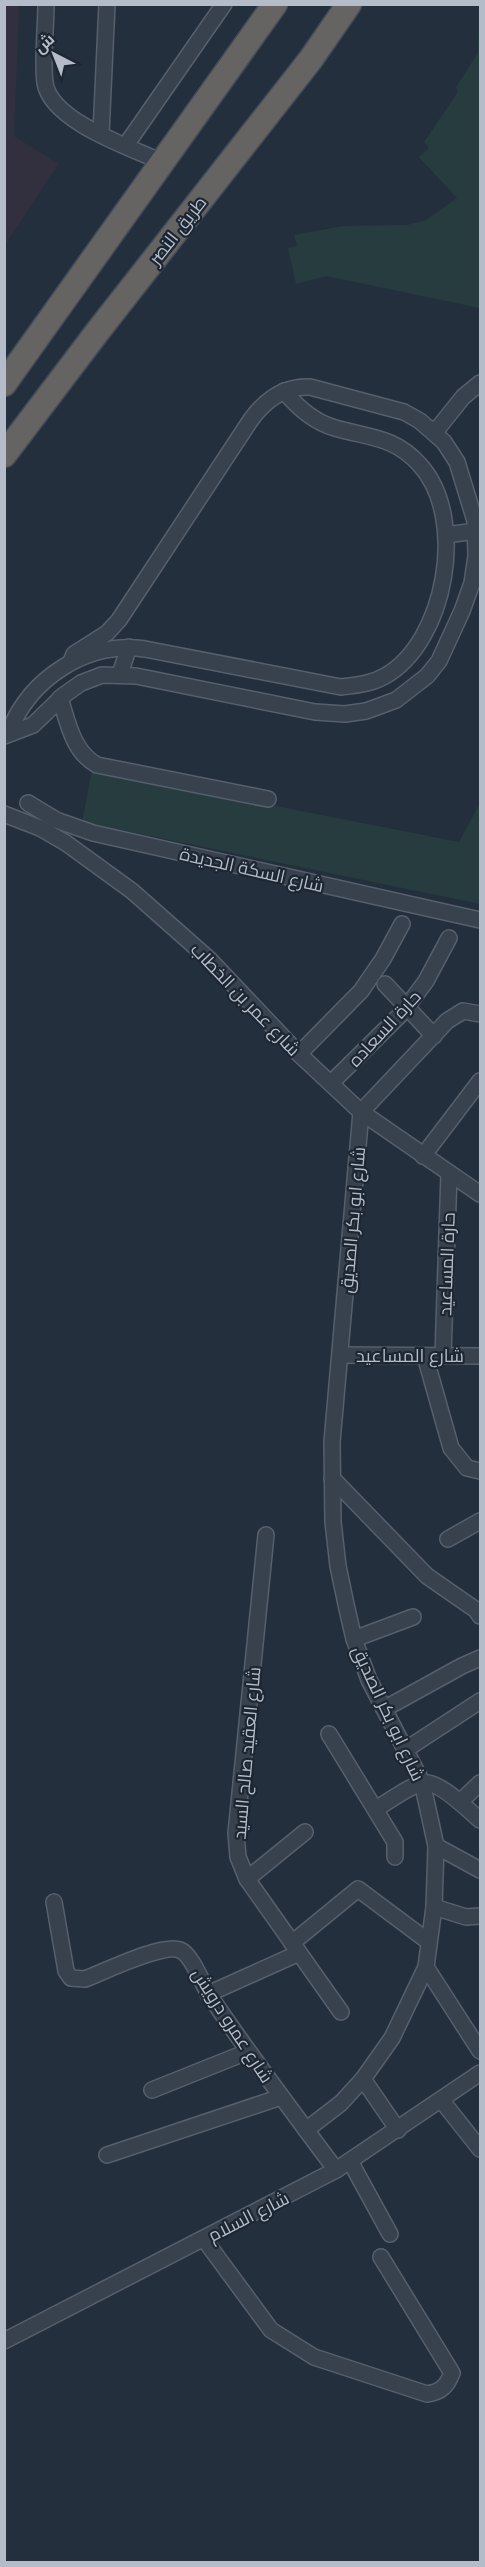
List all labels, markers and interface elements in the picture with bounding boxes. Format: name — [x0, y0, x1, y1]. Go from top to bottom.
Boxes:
north arrow — [24, 24, 84, 84]
text: ش — [29, 28, 59, 58]
street label: طريق النصر — [142, 191, 212, 271]
street label: شارع السكة الجديدة — [177, 841, 326, 898]
street label: شارع عمر بن الخطاب — [185, 937, 306, 1061]
street label: حارة السعاده — [342, 985, 426, 1071]
street label: شارع ابو بكر الصديق — [334, 1146, 371, 1294]
street label: حارة المساعيد — [432, 1212, 460, 1316]
street label: شارع المساعيد — [356, 1343, 464, 1368]
street label: شارع ابو بكر الصديق — [346, 1641, 431, 1785]
street label: شارع العقيد صالح السيد — [227, 1666, 266, 1840]
street label: شارع عمرو درويش — [186, 1963, 279, 2088]
street label: شارع السلام — [203, 2185, 293, 2248]

